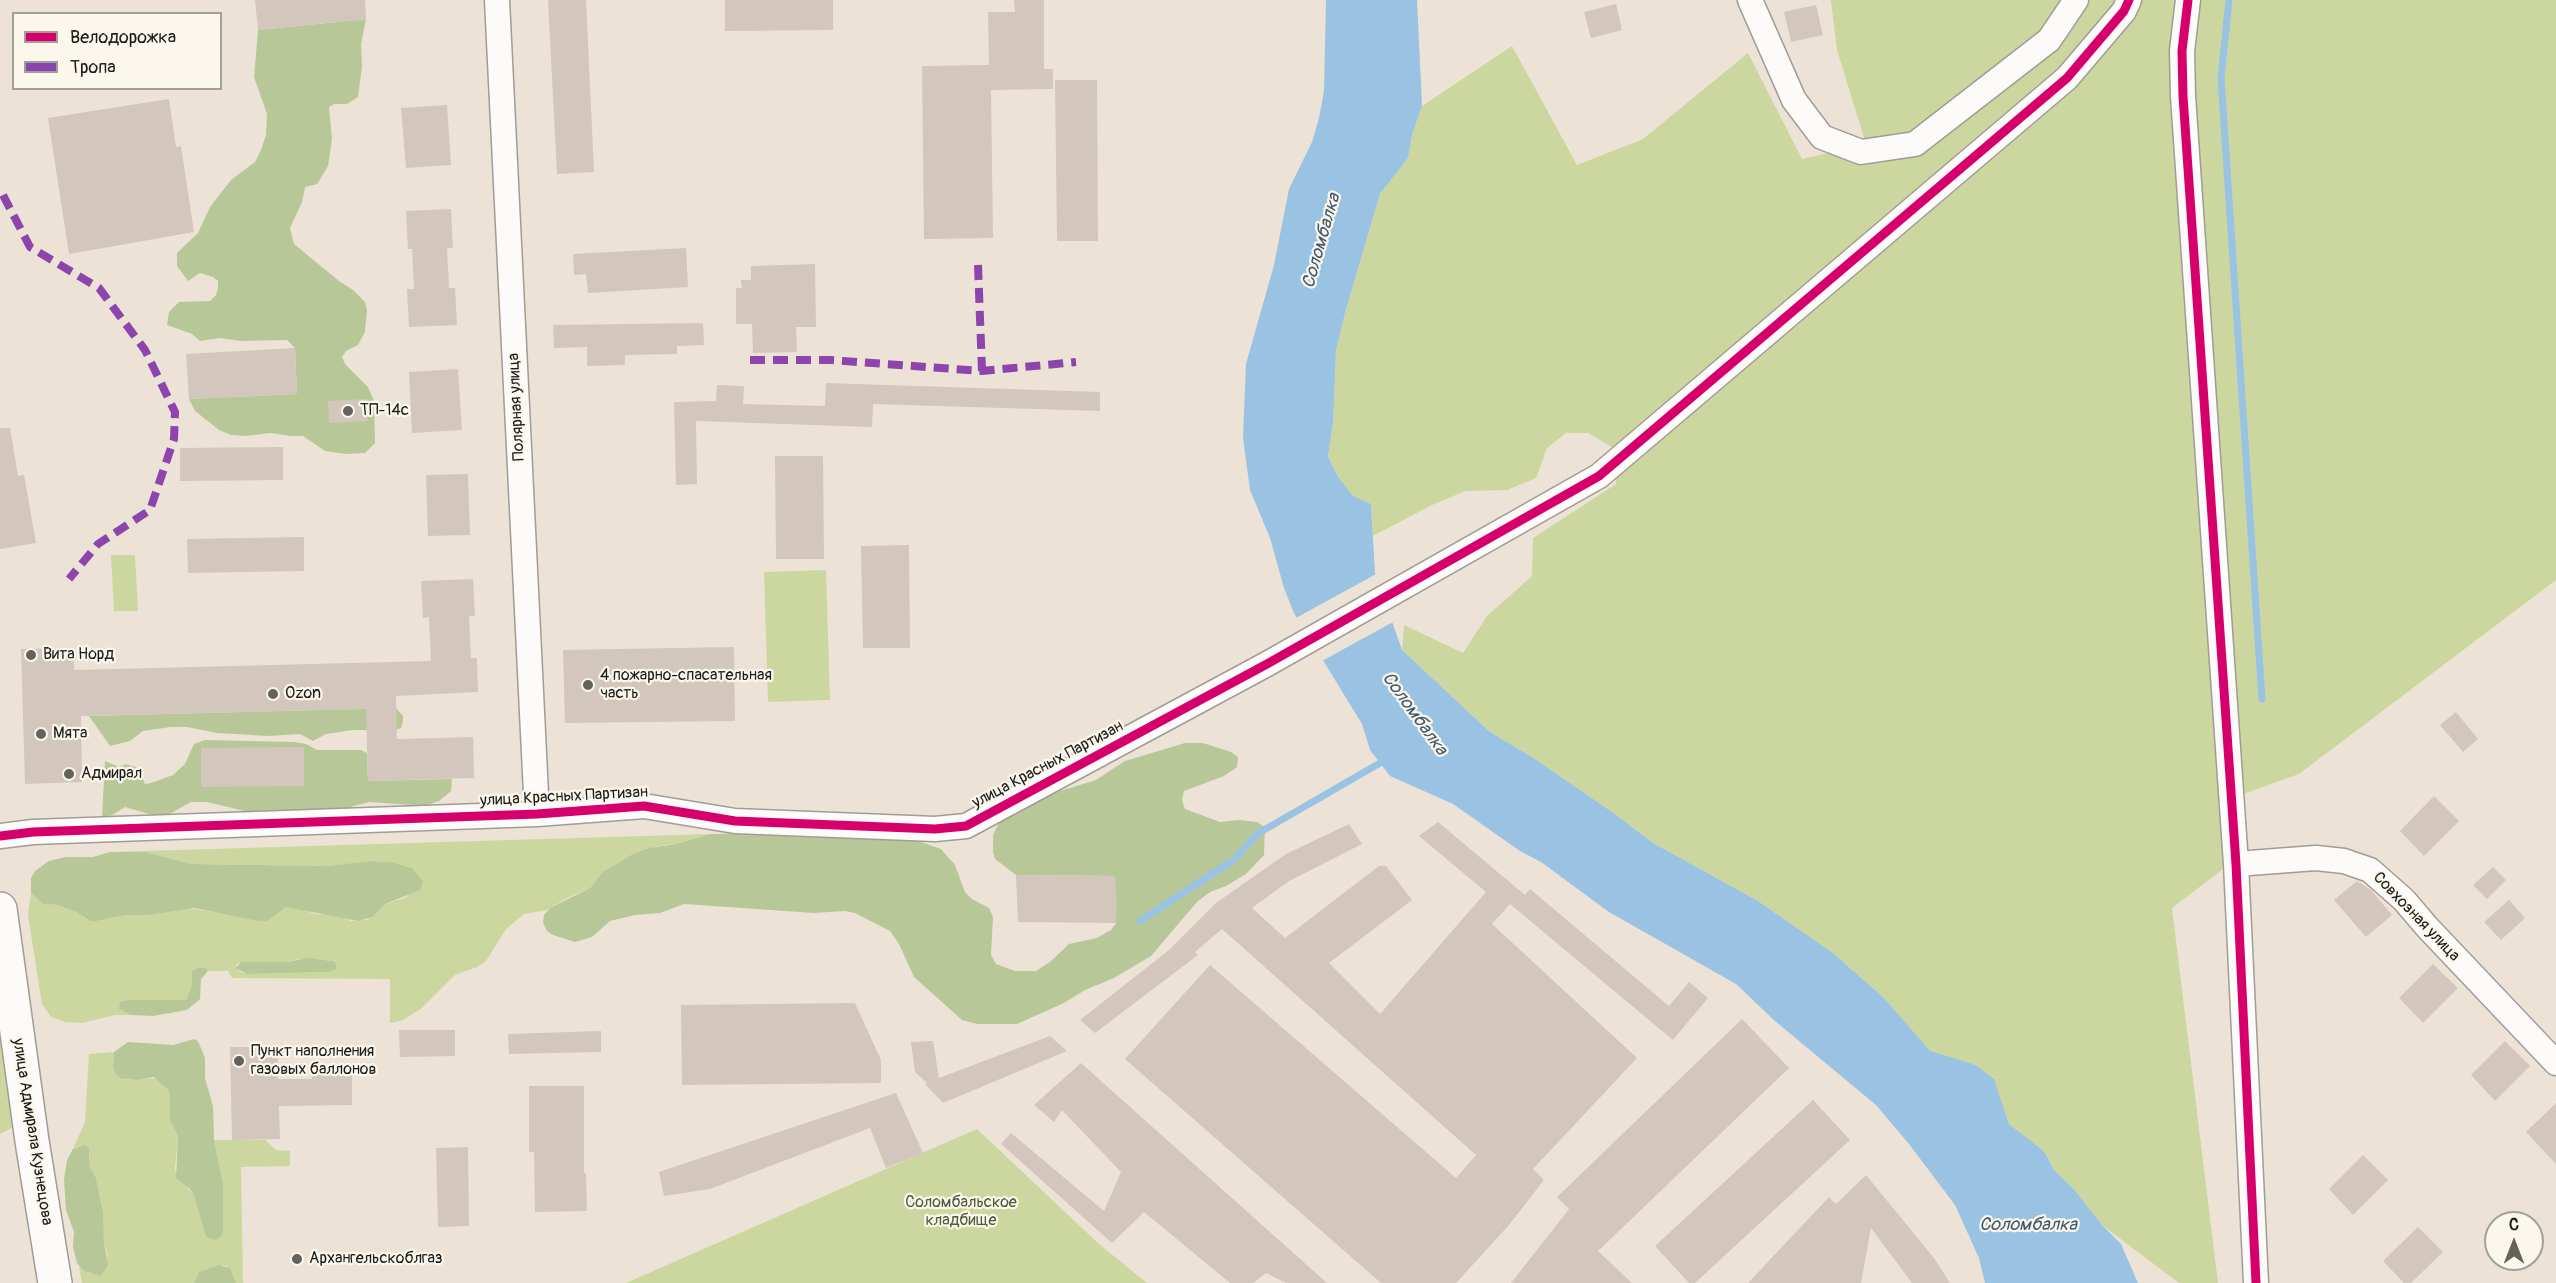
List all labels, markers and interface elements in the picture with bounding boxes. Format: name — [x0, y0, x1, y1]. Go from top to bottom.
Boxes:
legend — [12, 12, 222, 90]
text: Велодорожка — [70, 26, 176, 49]
text: Тропа — [70, 56, 116, 79]
water label: Соломбалка — [1298, 191, 1346, 291]
street label: Полярная улица — [505, 353, 529, 461]
place label: ТП-14с — [360, 401, 409, 421]
marker: ТП-14с — [341, 404, 355, 418]
place label: Вита Норд — [43, 645, 114, 665]
marker: Вита Норд — [24, 648, 38, 662]
place label: 4 пожарно-спасательная часть — [600, 666, 772, 704]
water label: Соломбалка — [1377, 668, 1451, 760]
marker: 4 пожарно-спасательная часть — [581, 678, 595, 692]
place label: Ozon — [285, 684, 321, 704]
marker: Ozon — [266, 687, 280, 701]
street label: улица Красных Партизан — [969, 717, 1127, 813]
place label: Мята — [53, 724, 87, 744]
marker: Мята — [34, 727, 48, 741]
place label: Адмирал — [81, 764, 142, 784]
marker: Адмирал — [62, 767, 76, 781]
street label: улица Красных Партизан — [479, 783, 649, 811]
street label: Совхозная улица — [2368, 868, 2464, 966]
street label: улица Адмирала Кузнецова — [8, 1037, 56, 1227]
place label: Пункт наполнения газовых баллонов — [251, 1042, 376, 1080]
marker: Пункт наполнения газовых баллонов — [232, 1054, 246, 1068]
park label: Соломбальское кладбище — [905, 1193, 1017, 1231]
north arrow — [2484, 1211, 2544, 1271]
water label: Соломбалка — [1979, 1214, 2077, 1236]
text: С — [2509, 1215, 2519, 1235]
place label: Архангельскоблгаз — [309, 1249, 443, 1269]
marker: Архангельскоблгаз — [290, 1252, 304, 1266]

